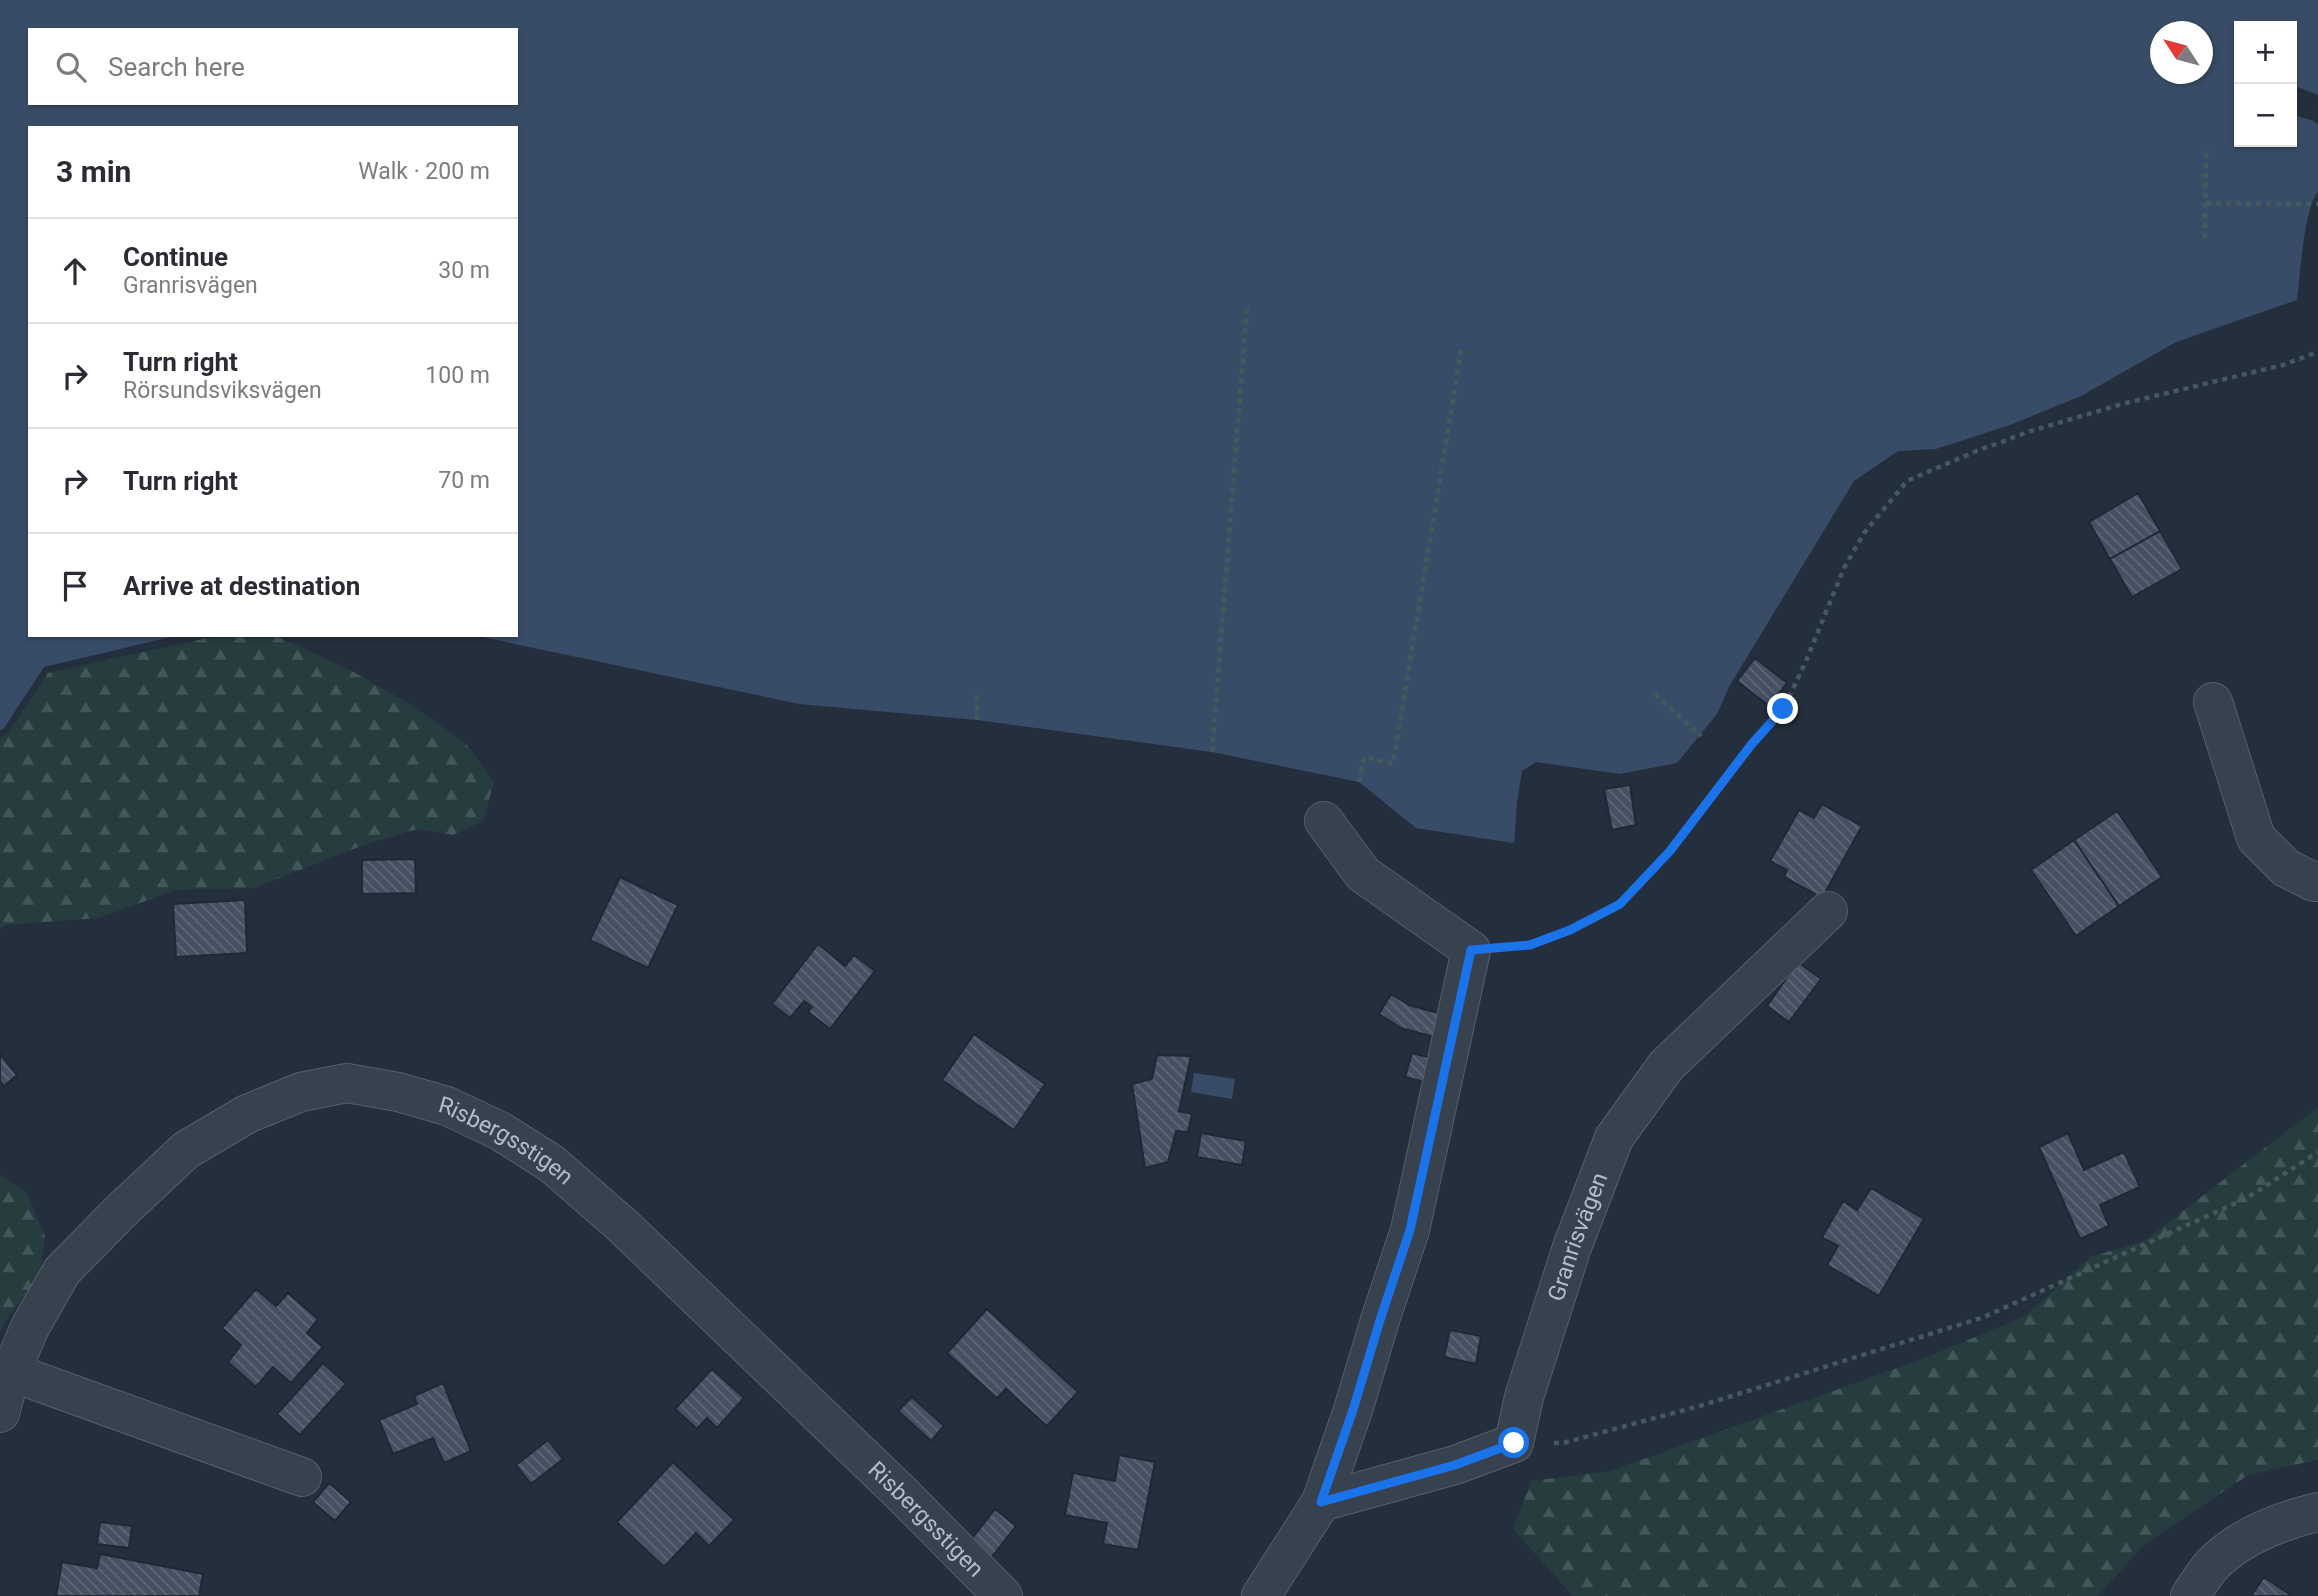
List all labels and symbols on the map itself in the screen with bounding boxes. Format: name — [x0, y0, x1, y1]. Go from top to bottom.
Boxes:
north arrow — [2150, 21, 2213, 84]
route end — [1767, 693, 1798, 724]
street label: Risbergsstigen — [436, 1091, 579, 1190]
street label: Granrisvägen — [1543, 1169, 1613, 1305]
route start — [1498, 1427, 1529, 1458]
street label: Risbergsstigen — [863, 1456, 989, 1583]

